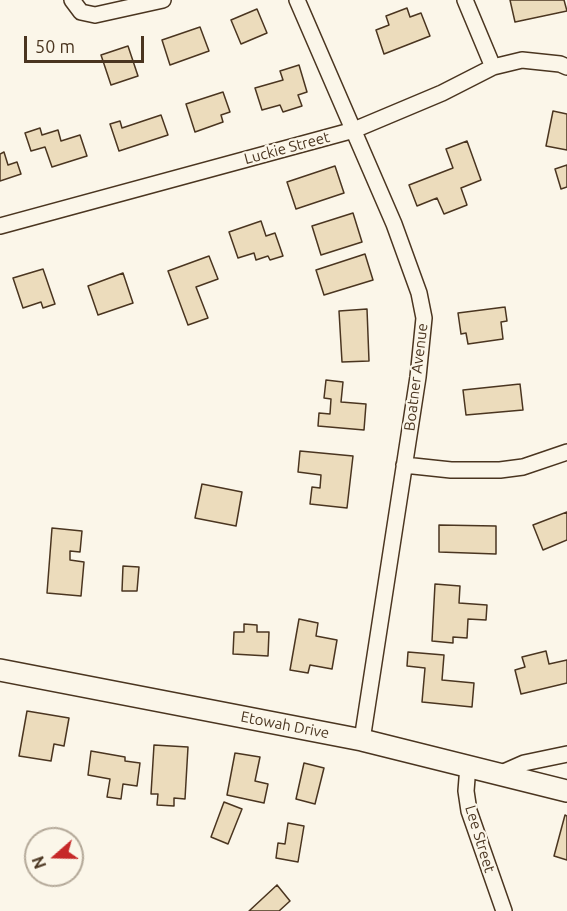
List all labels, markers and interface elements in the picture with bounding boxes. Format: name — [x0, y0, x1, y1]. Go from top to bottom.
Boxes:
scale bar — [27, 24, 147, 62]
text: 50 m — [35, 36, 75, 56]
street label: Luckie Street — [242, 128, 332, 168]
street label: Boatner Avenue — [400, 322, 432, 432]
street label: Etowah Drive — [239, 708, 331, 742]
street label: Lee Street — [461, 803, 499, 875]
north arrow — [24, 827, 84, 887]
text: N — [28, 854, 49, 871]

